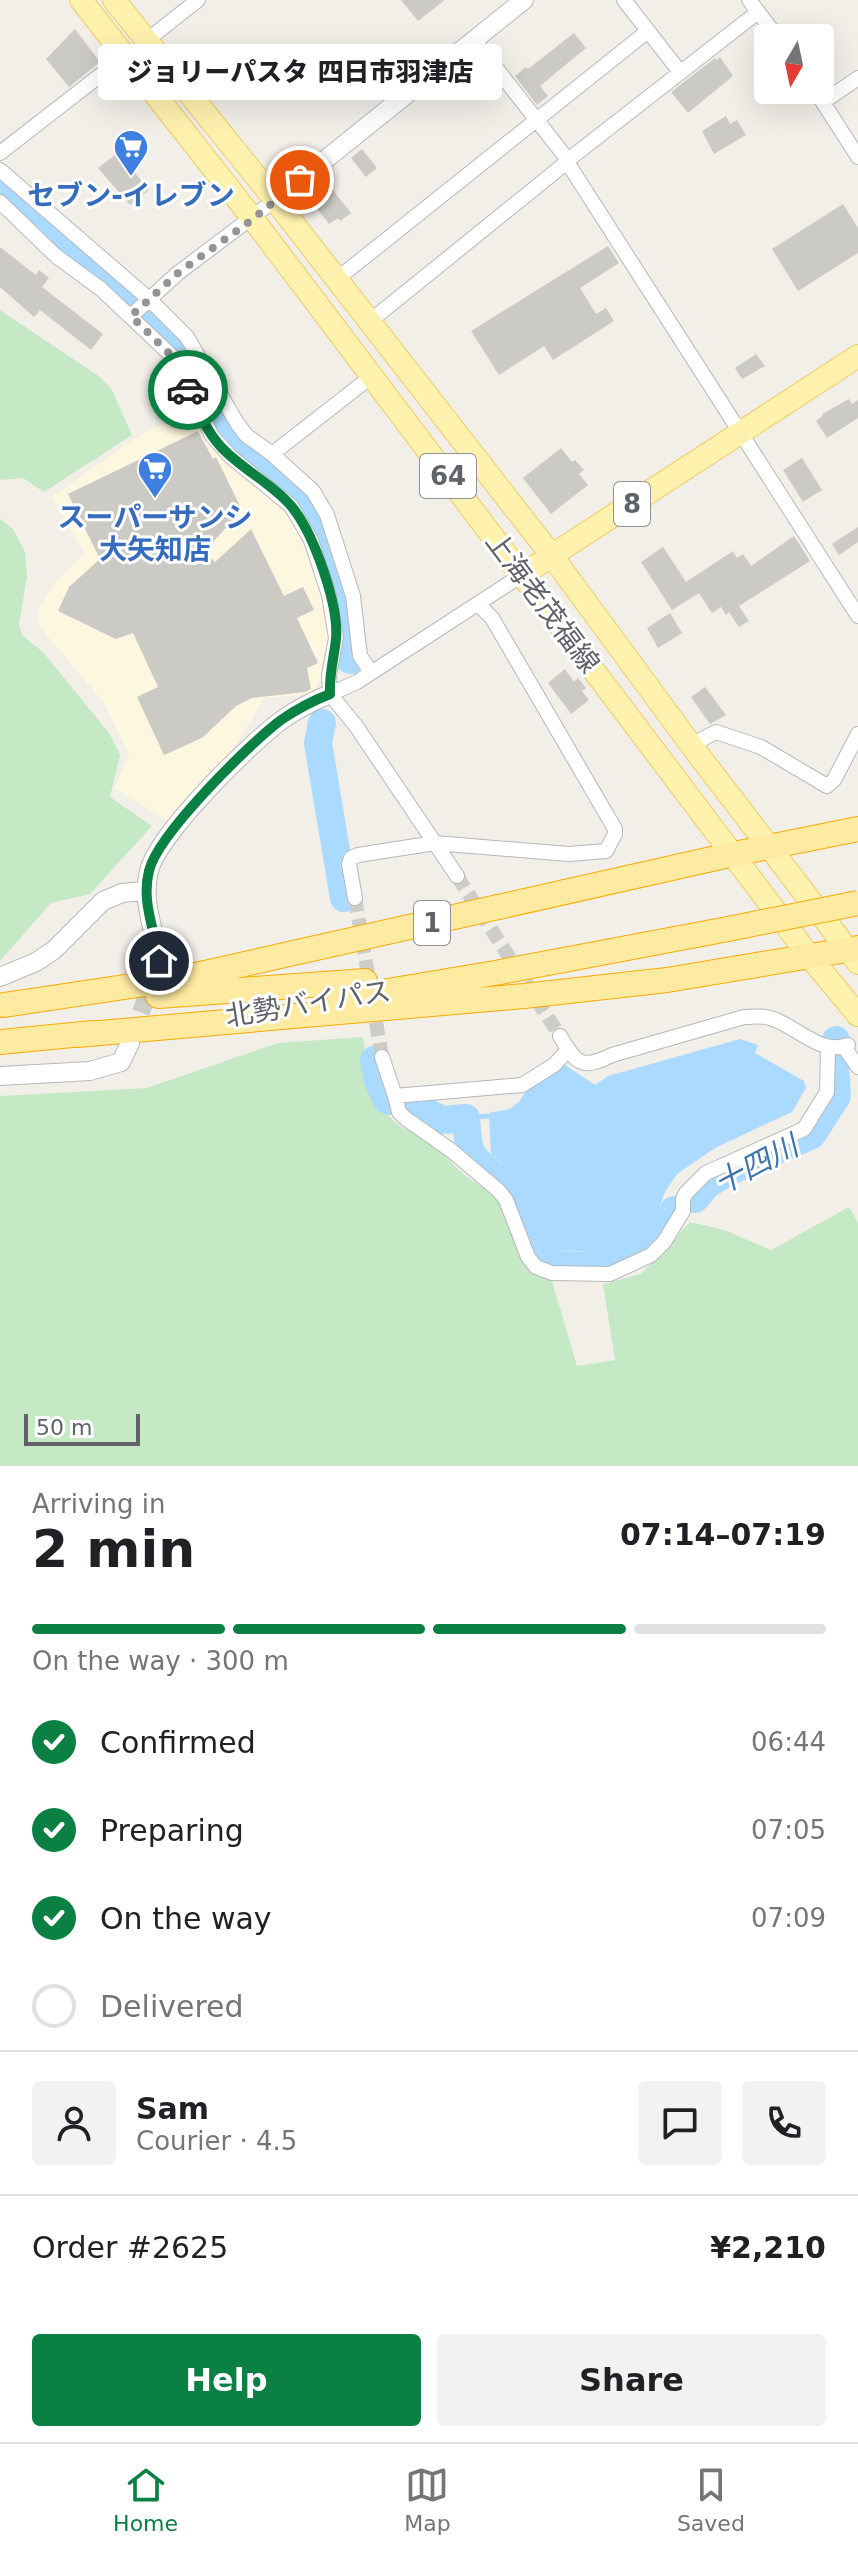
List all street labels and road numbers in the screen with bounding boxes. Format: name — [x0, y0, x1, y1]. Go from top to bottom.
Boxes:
road number: 64 — [420, 454, 476, 498]
road number: 8 — [614, 482, 650, 526]
street label: 上海老茂福線 — [479, 525, 606, 679]
road number: 1 — [414, 901, 450, 945]
street label: 北勢バイパス — [223, 974, 393, 1033]

